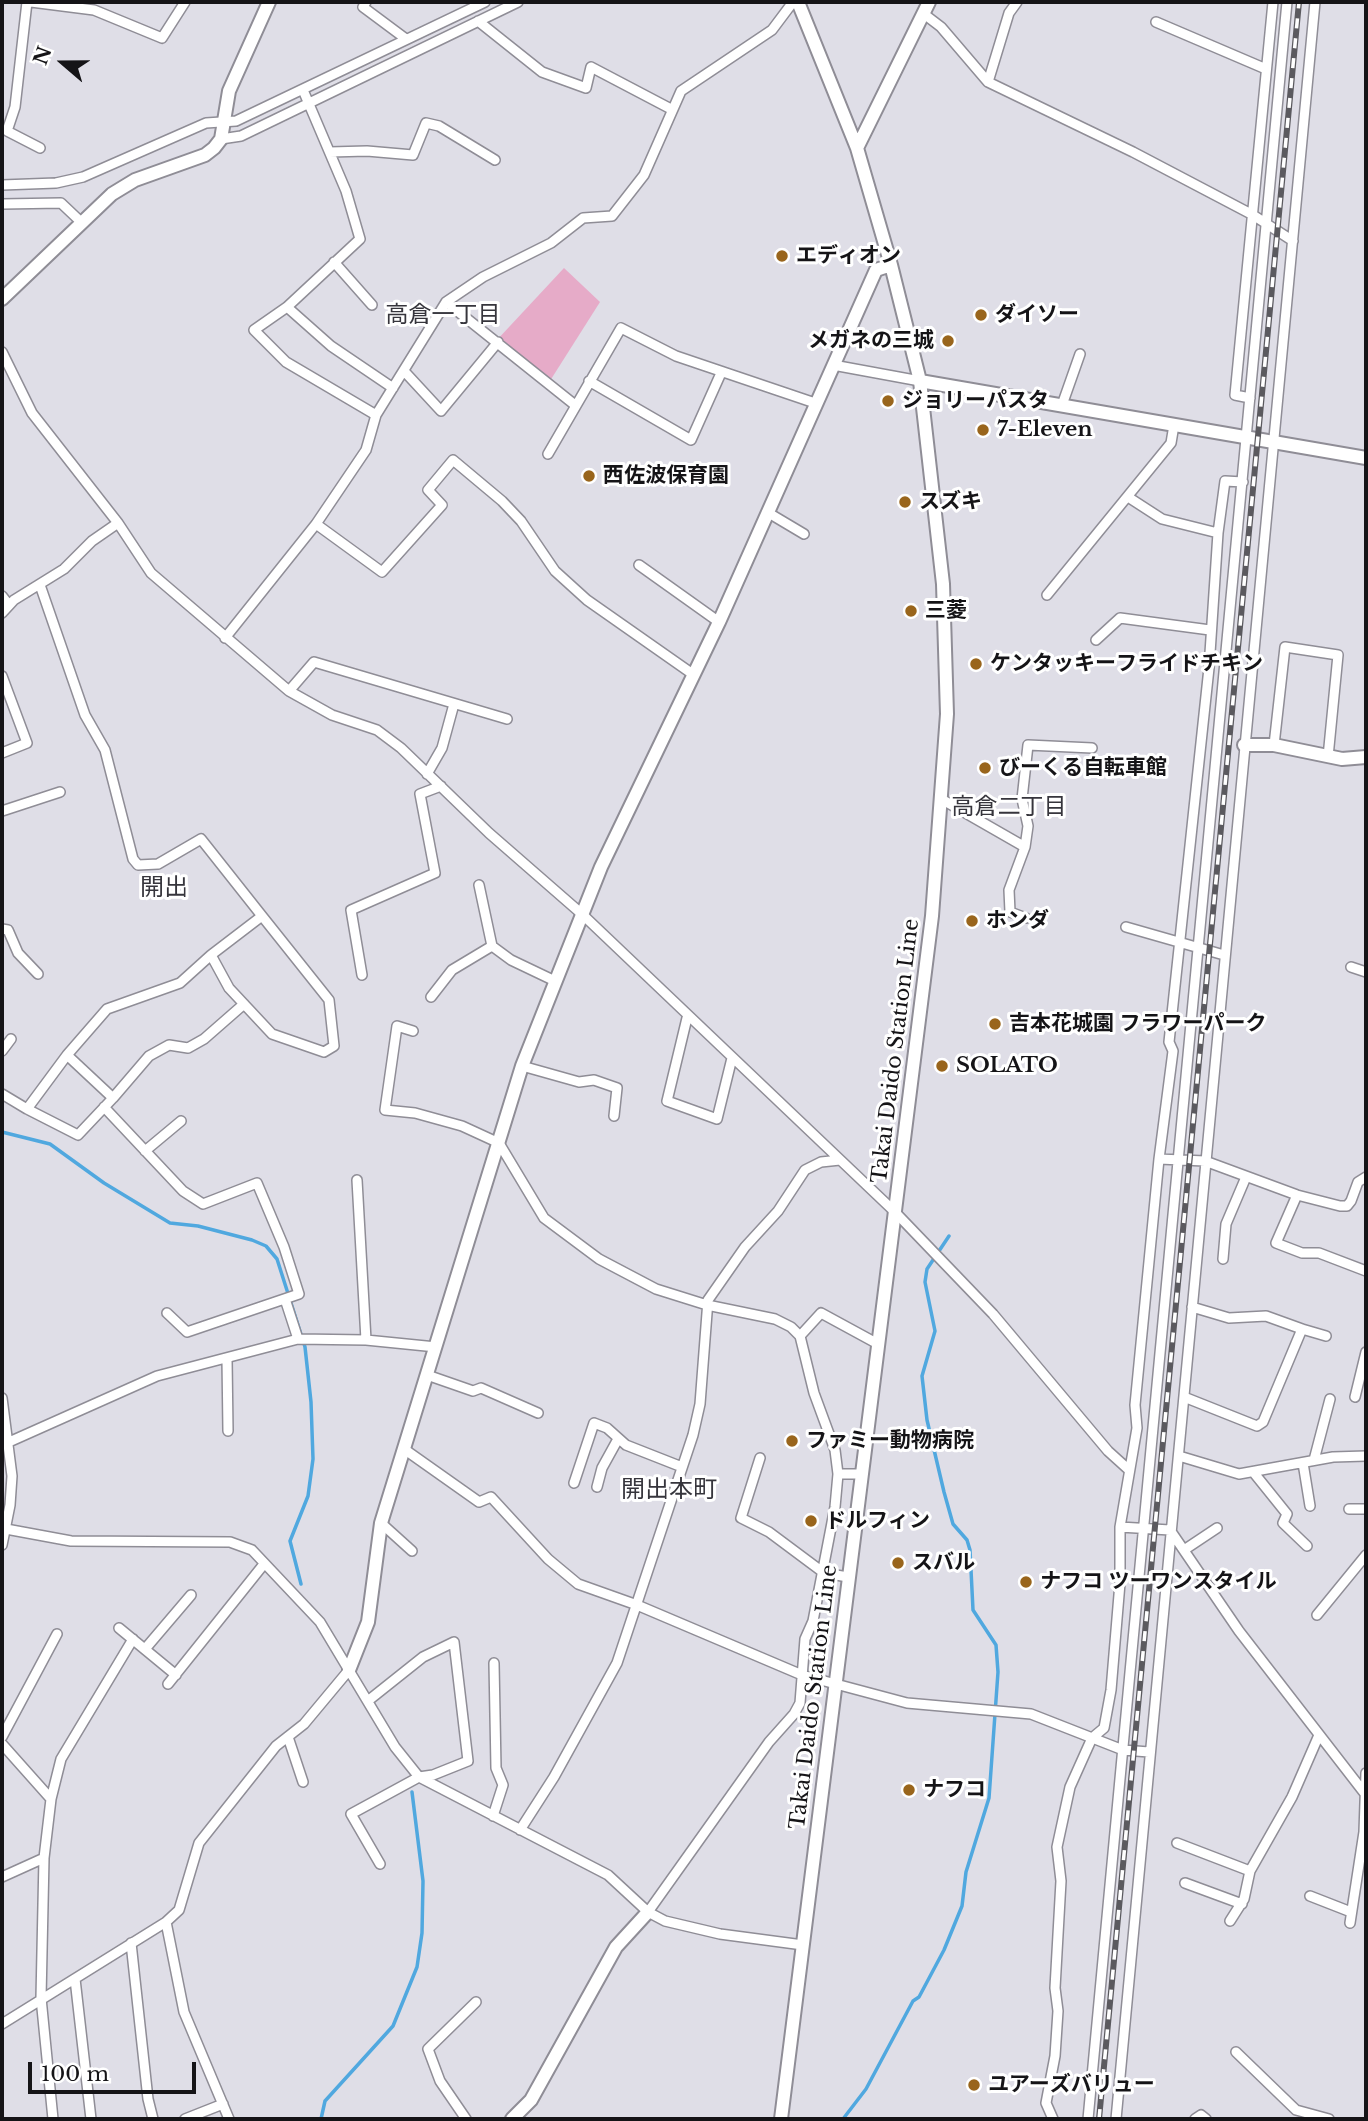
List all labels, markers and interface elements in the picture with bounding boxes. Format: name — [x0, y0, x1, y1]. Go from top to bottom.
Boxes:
north arrow — [28, 28, 98, 98]
text: N — [29, 43, 57, 68]
place label: エディオン — [796, 243, 901, 269]
marker: エディオン — [774, 248, 790, 264]
district label: 高倉一丁目 — [386, 302, 500, 330]
place label: ダイソー — [995, 302, 1079, 328]
marker: ダイソー — [973, 307, 989, 323]
place label: メガネの三城 — [808, 328, 934, 354]
marker: メガネの三城 — [940, 333, 956, 349]
place label: ジョリーパスタ — [902, 388, 1049, 414]
marker: ジョリーパスタ — [880, 393, 896, 409]
place label: 7-Eleven — [997, 417, 1092, 443]
marker: 7-Eleven — [975, 422, 991, 438]
place label: 西佐波保育園 — [603, 463, 729, 489]
marker: 西佐波保育園 — [581, 468, 597, 484]
place label: スズキ — [919, 489, 982, 515]
marker: スズキ — [897, 494, 913, 510]
place label: 三菱 — [925, 598, 967, 624]
marker: 三菱 — [903, 603, 919, 619]
place label: ケンタッキーフライドチキン — [990, 651, 1263, 677]
marker: ケンタッキーフライドチキン — [968, 656, 984, 672]
place label: びーくる自転車館 — [999, 755, 1167, 781]
marker: びーくる自転車館 — [977, 760, 993, 776]
district label: 高倉二丁目 — [952, 794, 1066, 822]
district label: 開出 — [140, 874, 188, 902]
place label: ホンダ — [986, 908, 1049, 934]
marker: ホンダ — [964, 913, 980, 929]
street label: Takai Daido Station Line — [867, 917, 925, 1185]
place label: 吉本花城園 フラワーパーク — [1009, 1011, 1267, 1037]
marker: 吉本花城園 フラワーパーク — [987, 1016, 1003, 1032]
place label: SOLATO — [956, 1053, 1058, 1079]
marker: SOLATO — [934, 1058, 950, 1074]
place label: ファミー動物病院 — [806, 1428, 974, 1454]
marker: ファミー動物病院 — [784, 1433, 800, 1449]
district label: 開出本町 — [621, 1476, 717, 1504]
place label: ドルフィン — [825, 1508, 930, 1534]
marker: ドルフィン — [803, 1513, 819, 1529]
place label: スバル — [912, 1550, 975, 1576]
marker: スバル — [890, 1555, 906, 1571]
street label: Takai Daido Station Line — [785, 1563, 843, 1831]
place label: ナフコ ツーワンスタイル — [1040, 1569, 1277, 1595]
marker: ナフコ ツーワンスタイル — [1018, 1574, 1034, 1590]
place label: ナフコ — [923, 1777, 986, 1803]
marker: ナフコ — [901, 1782, 917, 1798]
scale bar — [32, 2048, 200, 2092]
text: 100 m — [41, 2061, 109, 2087]
place label: ユアーズバリュー — [988, 2072, 1155, 2098]
marker: ユアーズバリュー — [966, 2077, 982, 2093]

